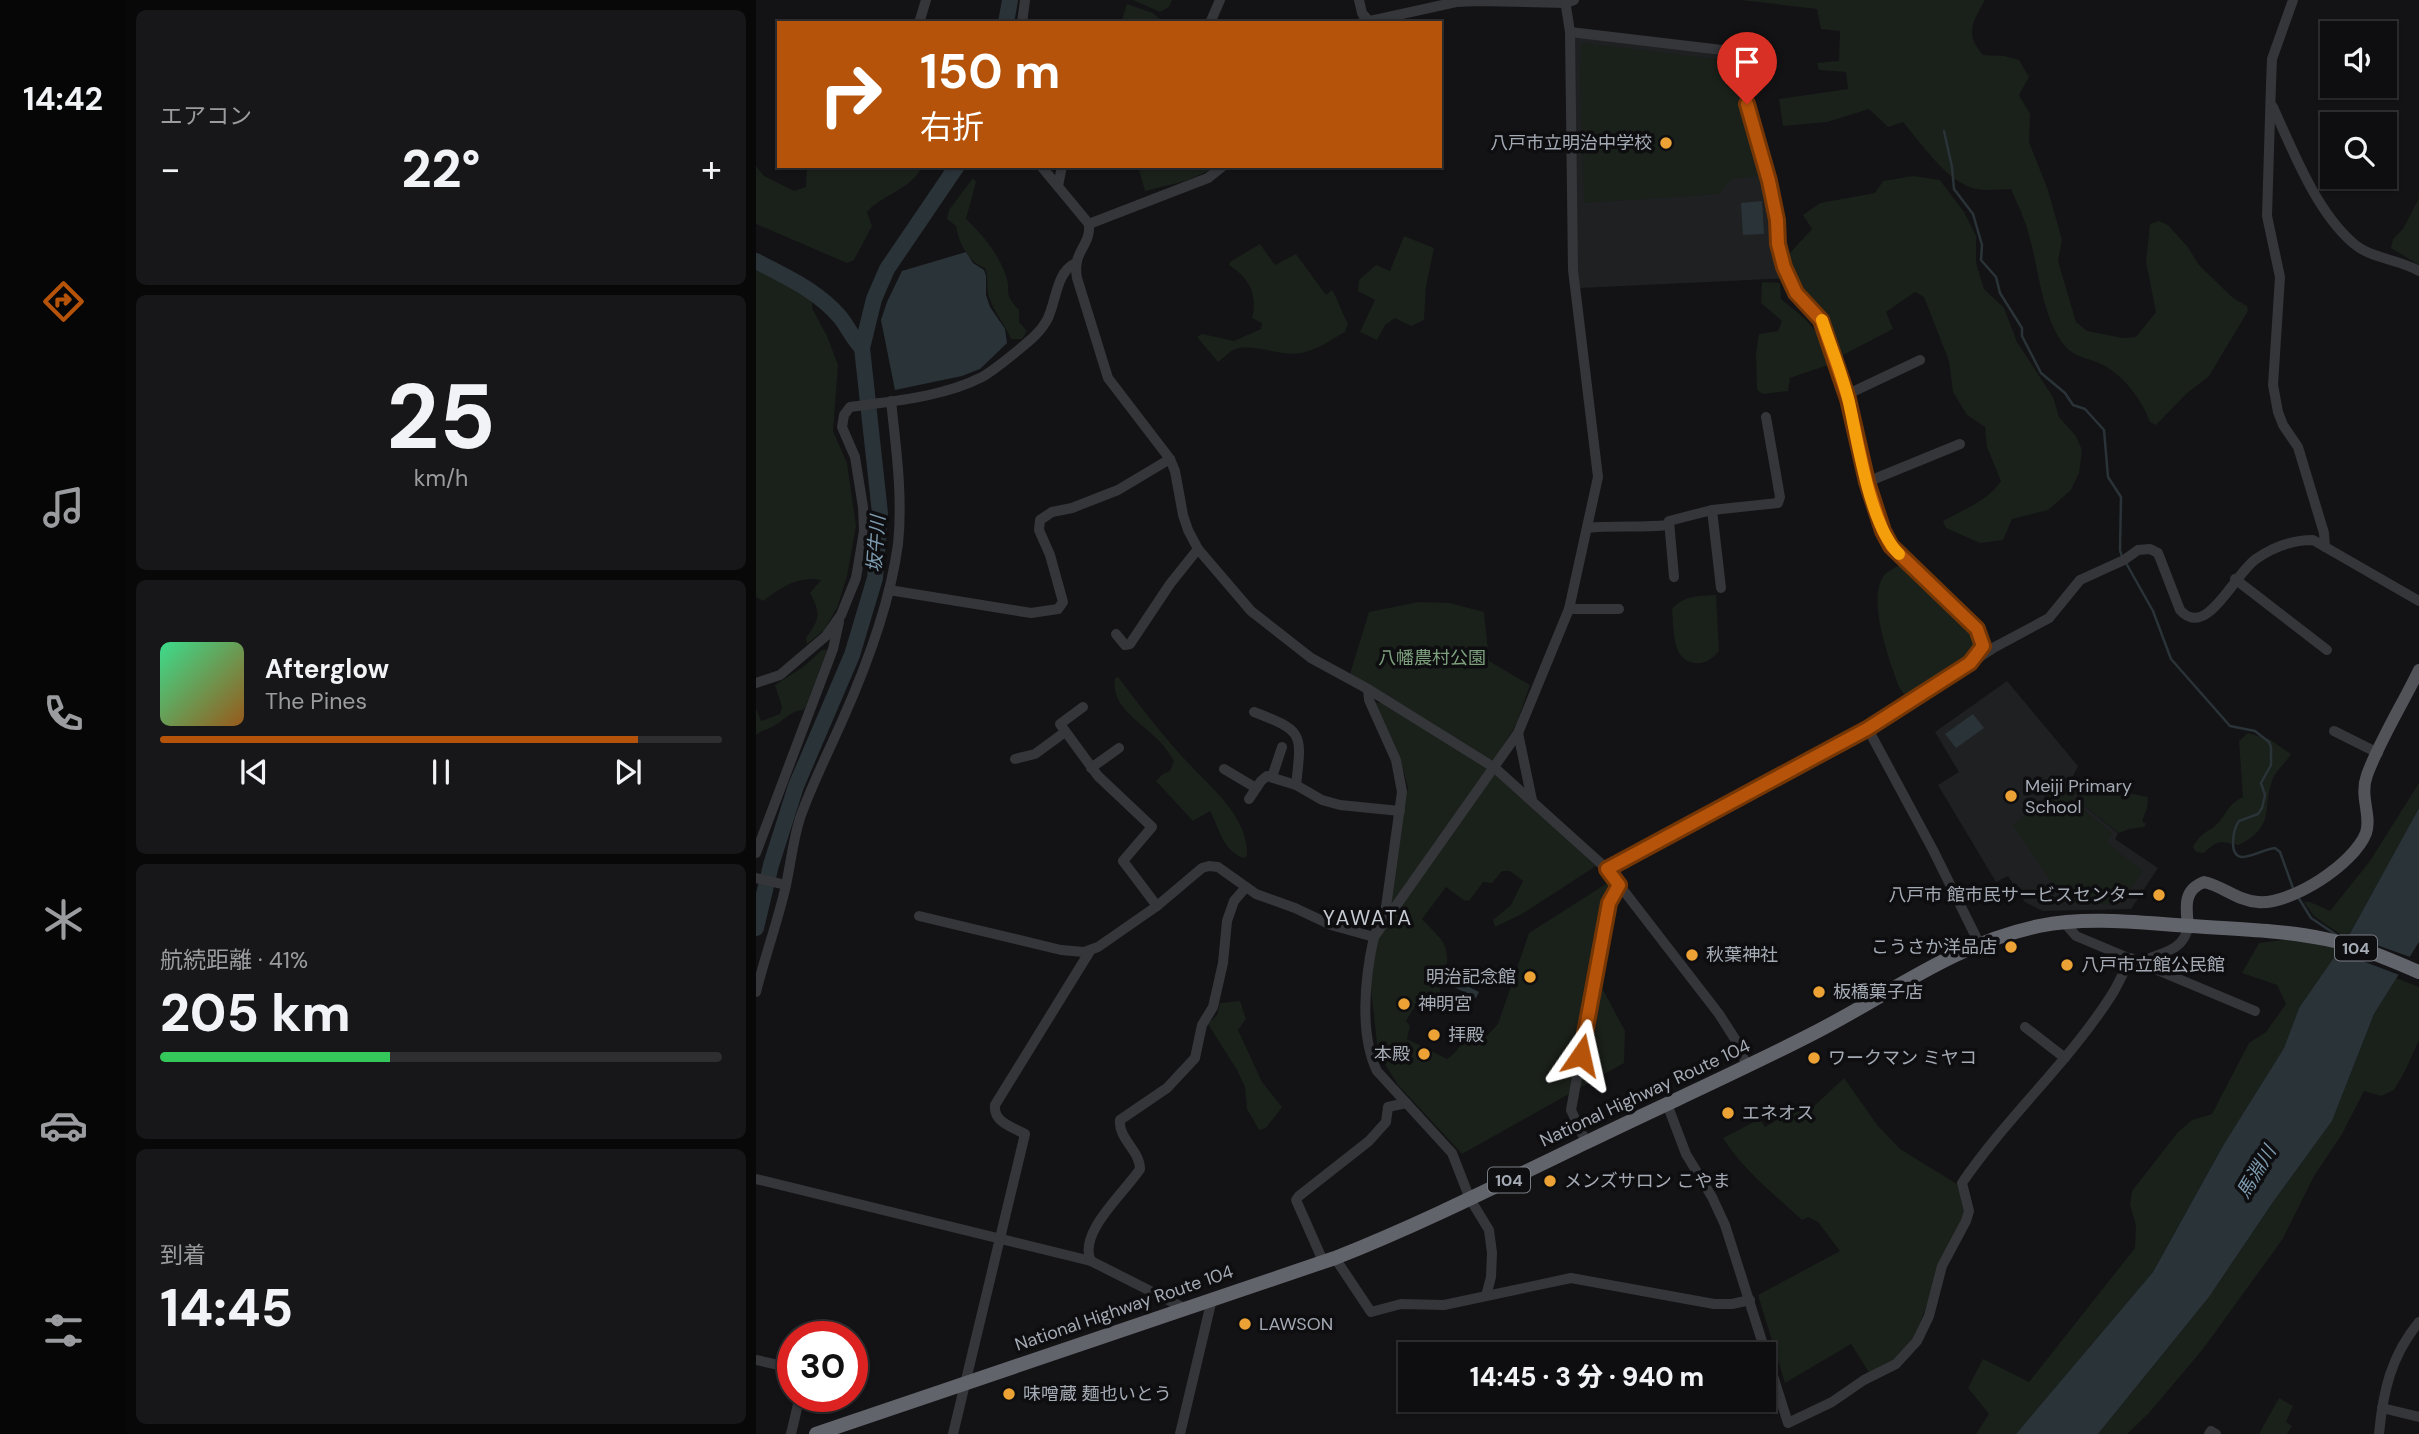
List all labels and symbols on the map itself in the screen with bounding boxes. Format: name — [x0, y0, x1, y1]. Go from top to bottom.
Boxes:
pin — [1717, 32, 1777, 104]
place label: 八戸市立明治中学校 — [1490, 131, 1652, 155]
marker: 八戸市立明治中学校 — [1658, 135, 1674, 151]
water label: 坂牛川 — [862, 513, 891, 573]
park label: 八幡農村公園 — [1378, 646, 1486, 670]
place label: Meiji Primary School — [2025, 774, 2132, 819]
marker: Meiji Primary School — [2003, 788, 2019, 804]
place label: 八戸市 館市民サービスセンター — [1888, 883, 2145, 907]
marker: 八戸市 館市民サービスセンター — [2151, 887, 2167, 903]
district label: YAWATA — [1323, 904, 1413, 932]
place label: こうさか洋品店 — [1871, 935, 1997, 959]
road number: 104 — [2335, 936, 2377, 960]
marker: こうさか洋品店 — [2003, 939, 2019, 955]
place label: 秋葉神社 — [1706, 943, 1778, 967]
marker: 秋葉神社 — [1684, 947, 1700, 963]
place label: 八戸市立館公民館 — [2081, 953, 2225, 977]
marker: 八戸市立館公民館 — [2059, 957, 2075, 973]
place label: 明治記念館 — [1426, 965, 1516, 989]
marker: 明治記念館 — [1522, 969, 1538, 985]
place label: 板橋菓子店 — [1833, 980, 1923, 1004]
marker: 板橋菓子店 — [1811, 984, 1827, 1000]
place label: 神明宮 — [1418, 992, 1472, 1016]
marker: 神明宮 — [1396, 996, 1412, 1012]
position arrow — [1544, 1018, 1618, 1092]
place label: 拝殿 — [1448, 1023, 1484, 1047]
marker: 拝殿 — [1426, 1027, 1442, 1043]
street label: National Highway Route 104 — [1536, 1034, 1754, 1152]
place label: 本殿 — [1374, 1042, 1410, 1066]
marker: 本殿 — [1416, 1046, 1432, 1062]
place label: ワークマン ミヤコ — [1828, 1046, 1977, 1070]
marker: ワークマン ミヤコ — [1806, 1050, 1822, 1066]
place label: エネオス — [1742, 1101, 1814, 1125]
marker: エネオス — [1720, 1105, 1736, 1121]
water label: 馬淵川 — [2231, 1139, 2282, 1203]
road number: 104 — [1488, 1168, 1530, 1192]
place label: メンズサロン こやま — [1564, 1169, 1730, 1193]
marker: メンズサロン こやま — [1542, 1173, 1558, 1189]
street label: National Highway Route 104 — [1012, 1259, 1236, 1357]
place label: LAWSON — [1259, 1312, 1333, 1336]
marker: LAWSON — [1237, 1316, 1253, 1332]
speed limit sign: 30 — [777, 1321, 868, 1412]
place label: 味噌蔵 麺也いとう — [1023, 1382, 1172, 1406]
marker: 味噌蔵 麺也いとう — [1001, 1386, 1017, 1402]

